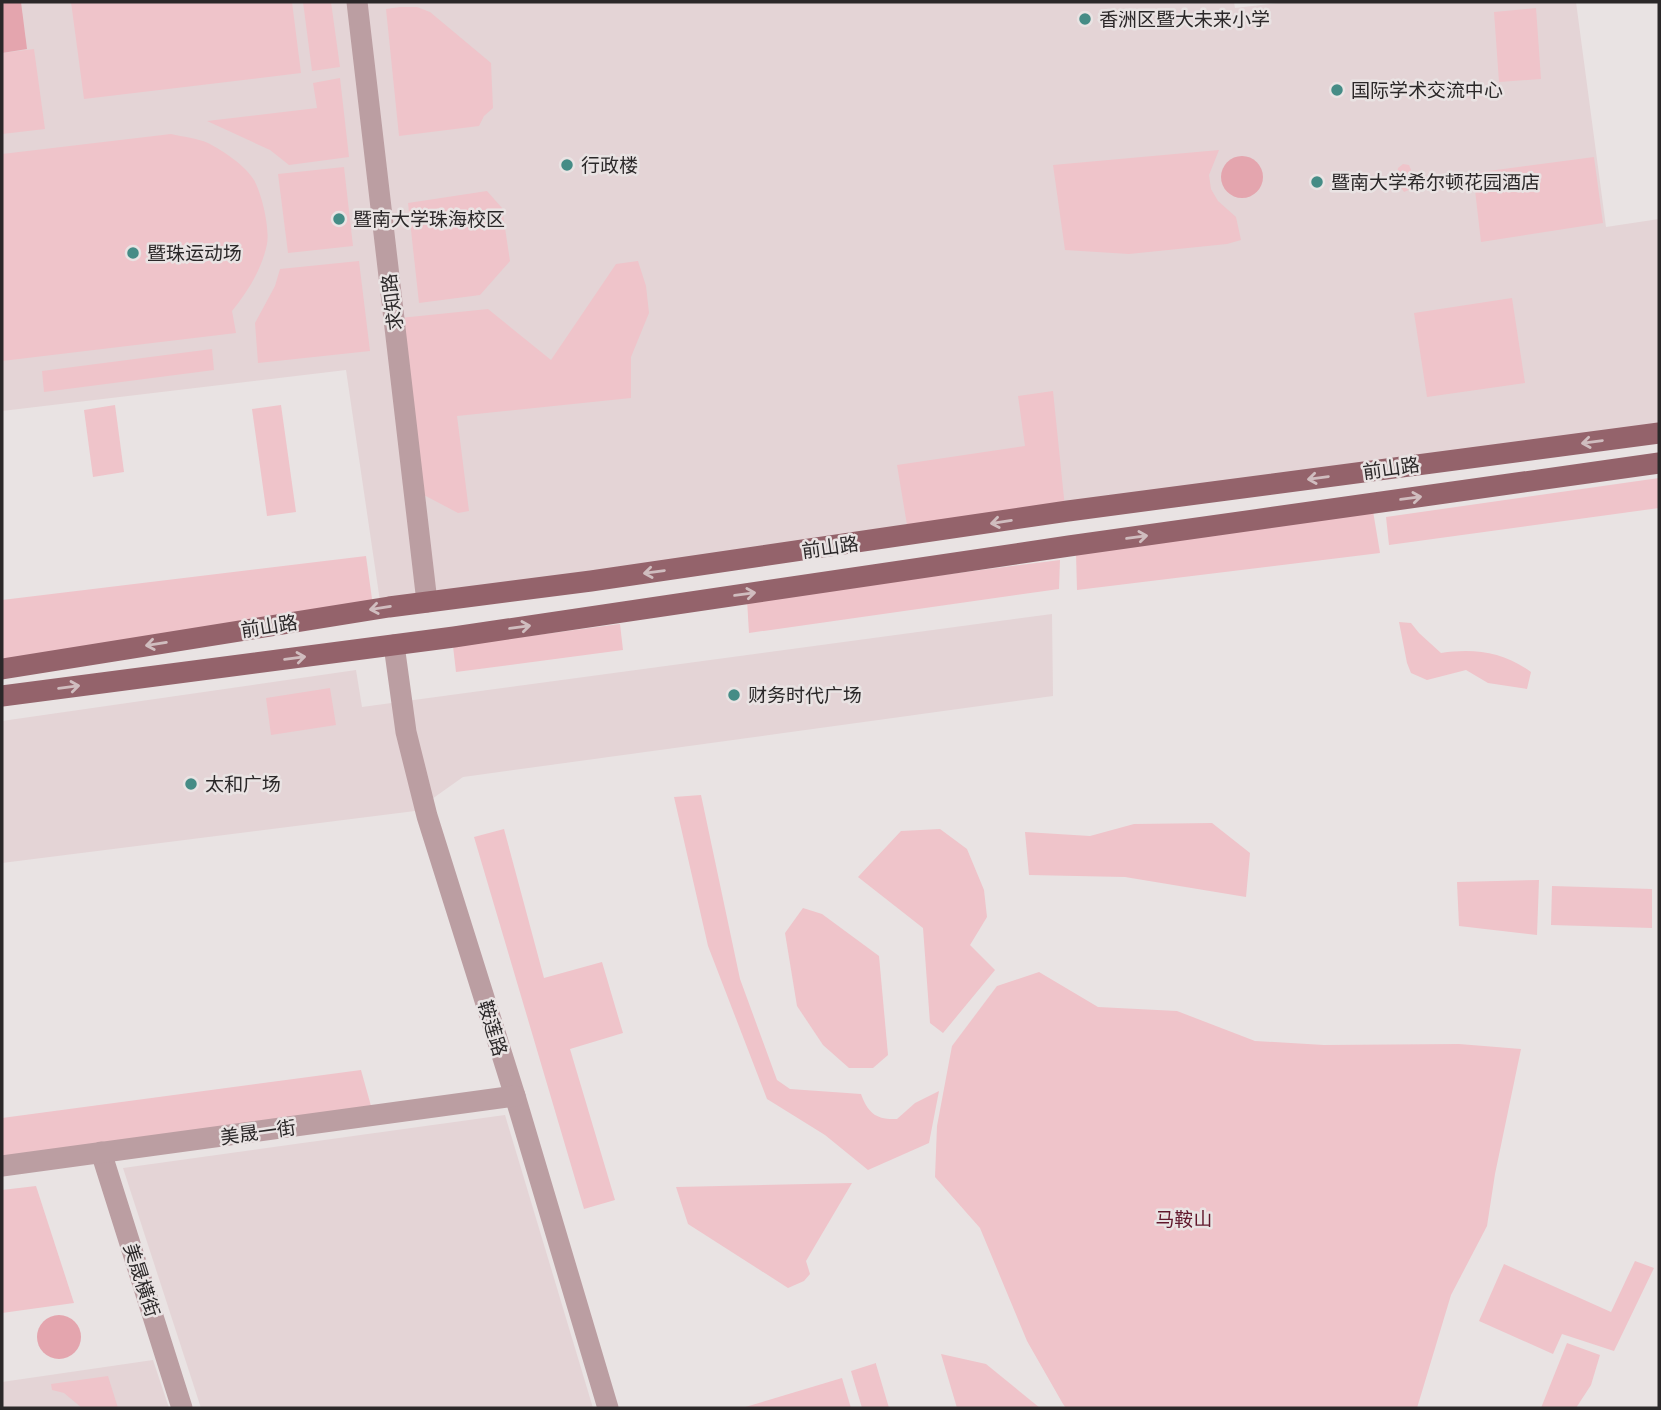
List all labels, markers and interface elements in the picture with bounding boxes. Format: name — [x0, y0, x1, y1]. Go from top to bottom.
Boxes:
place label: 香洲区暨大未来小学 — [1099, 8, 1270, 30]
marker: 香洲区暨大未来小学 — [1077, 11, 1093, 27]
place label: 国际学术交流中心 — [1351, 79, 1503, 101]
marker: 国际学术交流中心 — [1329, 82, 1345, 98]
place label: 行政楼 — [581, 154, 638, 176]
marker: 行政楼 — [559, 157, 575, 173]
place label: 暨南大学希尔顿花园酒店 — [1331, 171, 1540, 193]
marker: 暨南大学希尔顿花园酒店 — [1309, 174, 1325, 190]
place label: 暨南大学珠海校区 — [353, 208, 505, 230]
marker: 暨南大学珠海校区 — [331, 211, 347, 227]
place label: 暨珠运动场 — [147, 242, 242, 264]
marker: 暨珠运动场 — [125, 245, 141, 261]
street label: 求知路 — [378, 272, 406, 332]
one-way arrow — [1581, 435, 1603, 448]
street label: 前山路 — [1361, 453, 1421, 483]
one-way arrow — [1307, 472, 1329, 485]
one-way arrow — [1399, 491, 1422, 504]
one-way arrow — [990, 516, 1013, 529]
one-way arrow — [1125, 530, 1148, 543]
street label: 前山路 — [800, 532, 860, 562]
one-way arrow — [644, 566, 666, 579]
one-way arrow — [734, 587, 756, 600]
one-way arrow — [369, 602, 392, 615]
street label: 前山路 — [239, 611, 299, 641]
one-way arrow — [508, 620, 531, 633]
one-way arrow — [145, 638, 168, 651]
one-way arrow — [283, 651, 306, 664]
one-way arrow — [58, 680, 80, 693]
place label: 财务时代广场 — [748, 684, 862, 706]
marker: 财务时代广场 — [726, 687, 742, 703]
place label: 太和广场 — [205, 773, 281, 795]
marker: 太和广场 — [183, 776, 199, 792]
street label: 鞍莲路 — [474, 998, 512, 1058]
street label: 美晟一街 — [219, 1116, 297, 1148]
park label: 马鞍山 — [1155, 1208, 1213, 1230]
street label: 美晟橫街 — [120, 1240, 164, 1320]

